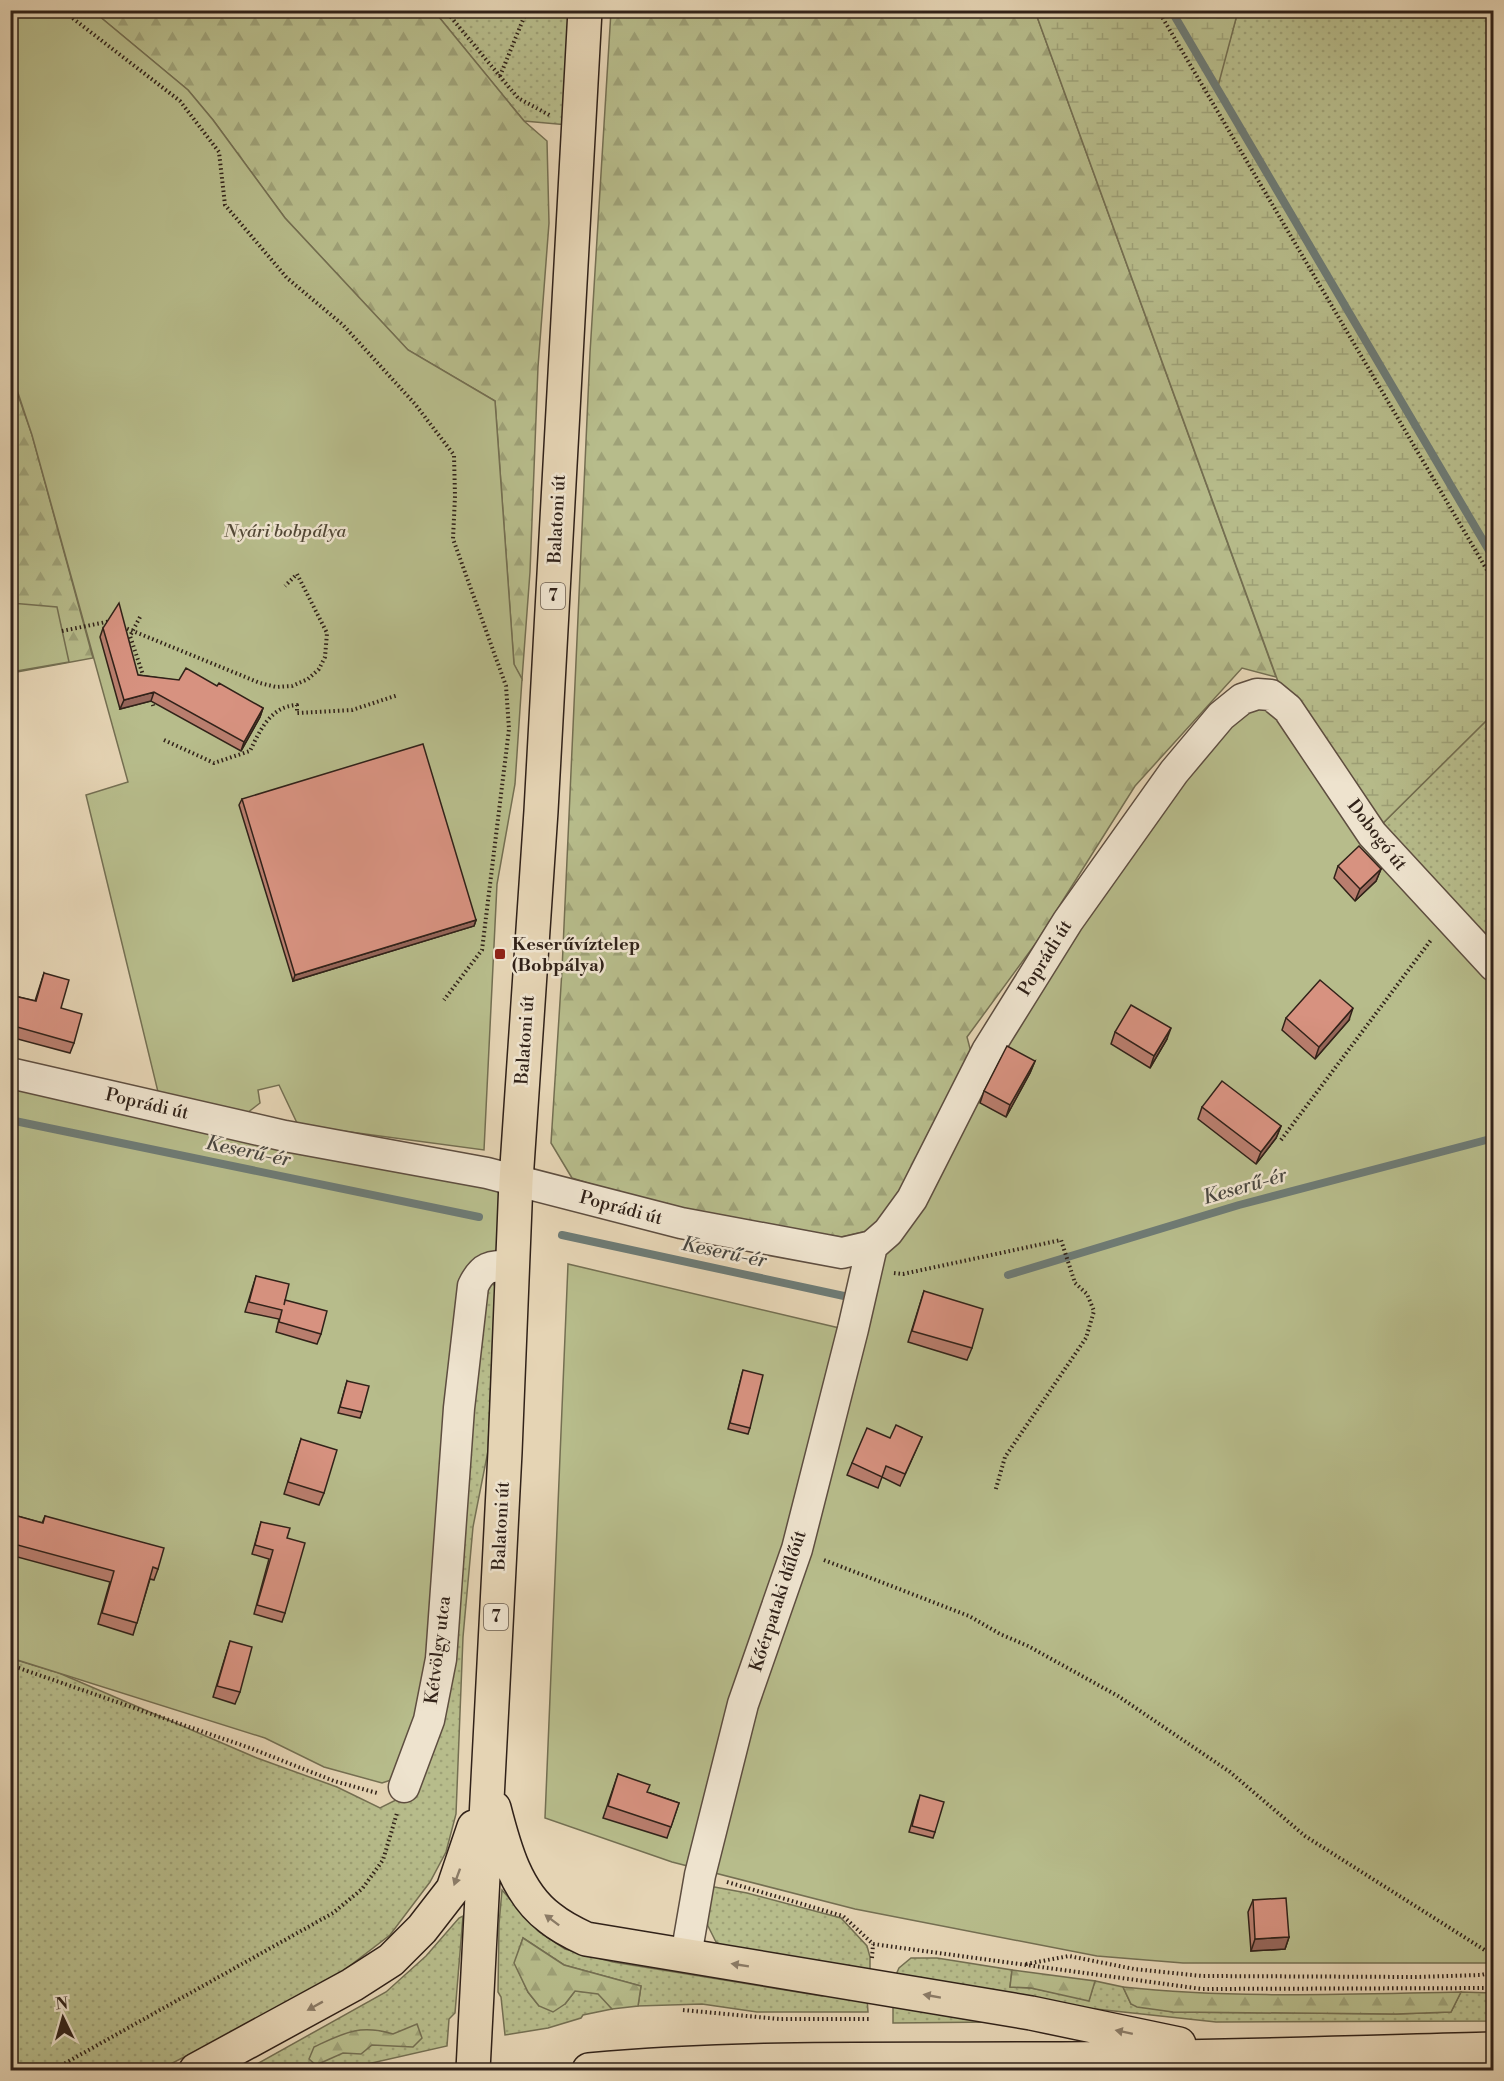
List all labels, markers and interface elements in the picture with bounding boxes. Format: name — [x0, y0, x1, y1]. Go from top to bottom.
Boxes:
street label: Balatoni út — [543, 473, 571, 565]
park label: Nyári bobpálya — [223, 520, 347, 543]
road number: 7 — [541, 583, 565, 609]
street label: Dobogó út — [1342, 795, 1412, 876]
street label: Poprádi út — [1013, 915, 1078, 1000]
place label: Keserűvíztelep (Bobpálya) — [512, 933, 640, 977]
marker: Keserűvíztelep (Bobpálya) — [493, 947, 507, 961]
street label: Balatoni út — [510, 994, 540, 1086]
street label: Poprádi út — [103, 1083, 192, 1125]
water label: Keserű-ér — [203, 1131, 293, 1173]
water label: Keserű-ér — [1200, 1163, 1290, 1211]
street label: Poprádi út — [577, 1186, 666, 1230]
water label: Keserű-ér — [679, 1232, 769, 1274]
street label: Balatoni út — [487, 1480, 515, 1572]
street label: Kőérpataki dűlőút — [744, 1527, 812, 1675]
street label: Kétvölgy utca — [420, 1594, 456, 1705]
road number: 7 — [484, 1604, 508, 1630]
one-way arrow — [451, 1868, 461, 1886]
one-way arrow — [545, 1914, 560, 1926]
one-way arrow — [730, 1960, 749, 1969]
north arrow — [33, 1988, 93, 2048]
one-way arrow — [923, 1992, 942, 2001]
text: N — [55, 1994, 69, 2015]
one-way arrow — [307, 2001, 324, 2011]
one-way arrow — [1114, 2027, 1133, 2036]

